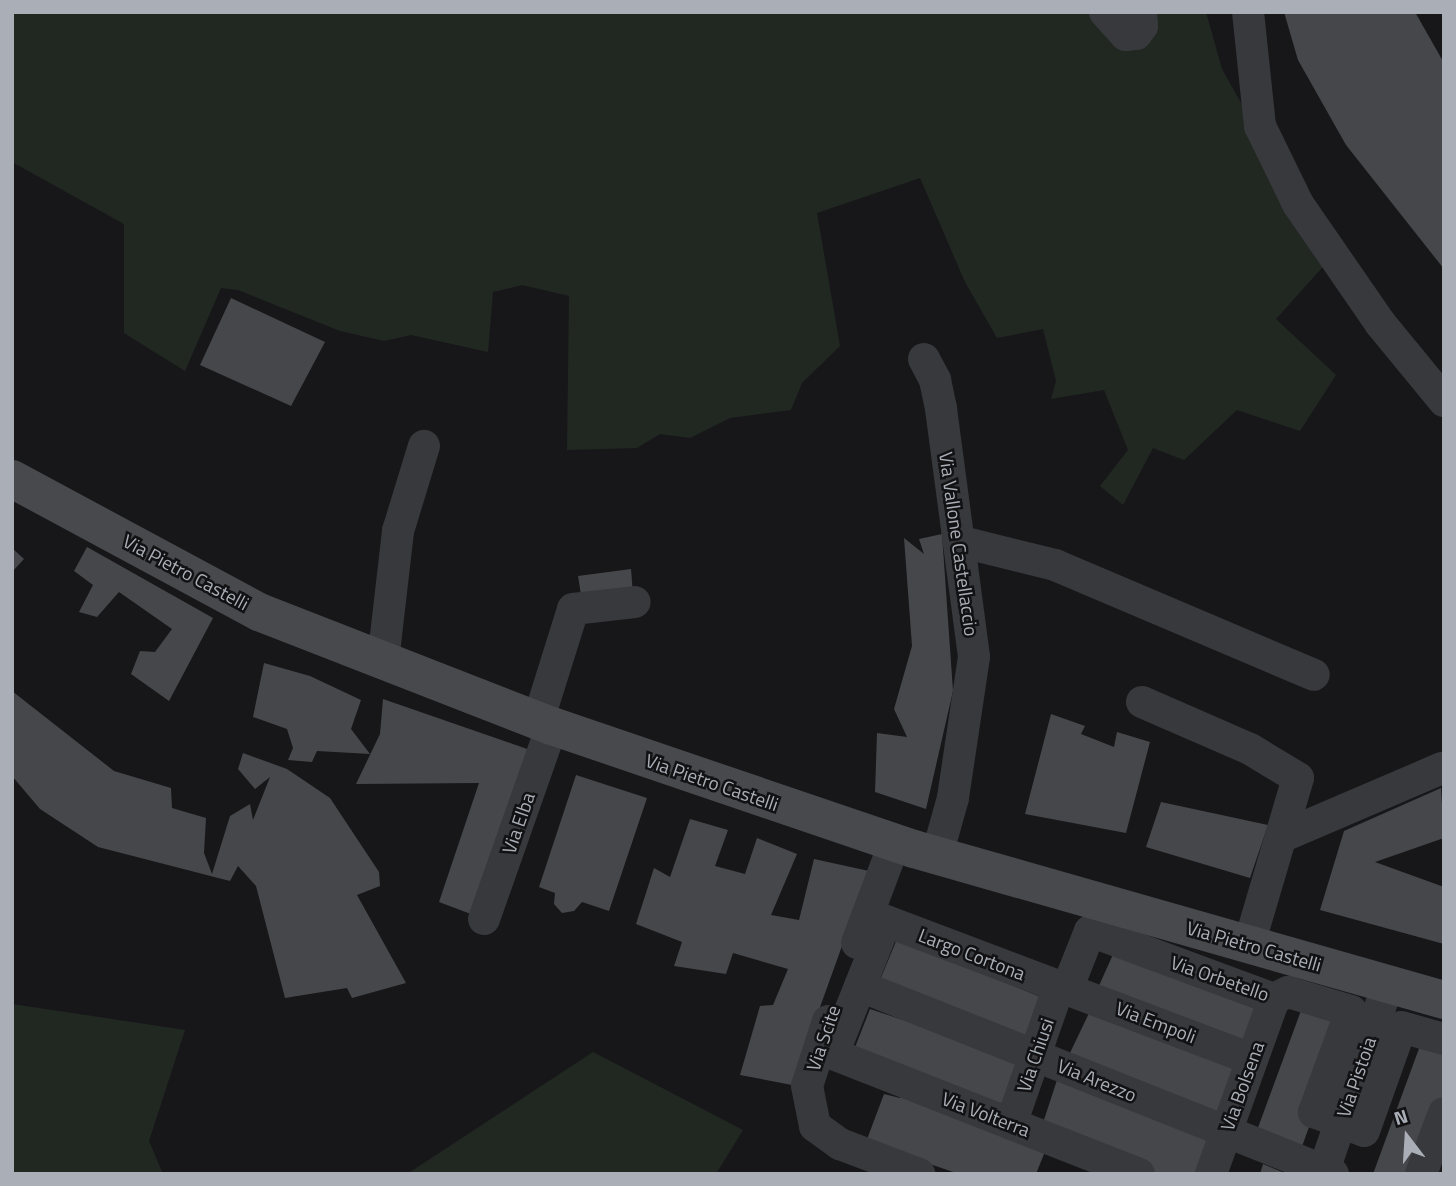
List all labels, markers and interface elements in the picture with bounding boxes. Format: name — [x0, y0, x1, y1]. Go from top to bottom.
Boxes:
street label: Via Vallone Castellaccio — [935, 450, 983, 638]
street label: Via Pietro Castelli — [119, 529, 253, 615]
street label: Via Pietro Castelli — [643, 749, 781, 815]
street label: Via Elba — [497, 789, 539, 857]
street label: Via Pietro Castelli — [1184, 916, 1324, 976]
street label: Largo Cortona — [916, 923, 1028, 985]
street label: Via Orbetello — [1168, 951, 1272, 1005]
street label: Via Empoli — [1113, 996, 1199, 1048]
street label: Via Scite — [801, 1002, 845, 1074]
street label: Via Chiusi — [1012, 1015, 1058, 1095]
street label: Via Pistoia — [1332, 1034, 1380, 1120]
street label: Via Bolsena — [1215, 1038, 1269, 1134]
street label: Via Arezzo — [1054, 1054, 1140, 1106]
street label: Via Volterra — [939, 1087, 1033, 1141]
text: N — [1390, 1101, 1411, 1132]
north arrow — [1372, 1102, 1442, 1172]

